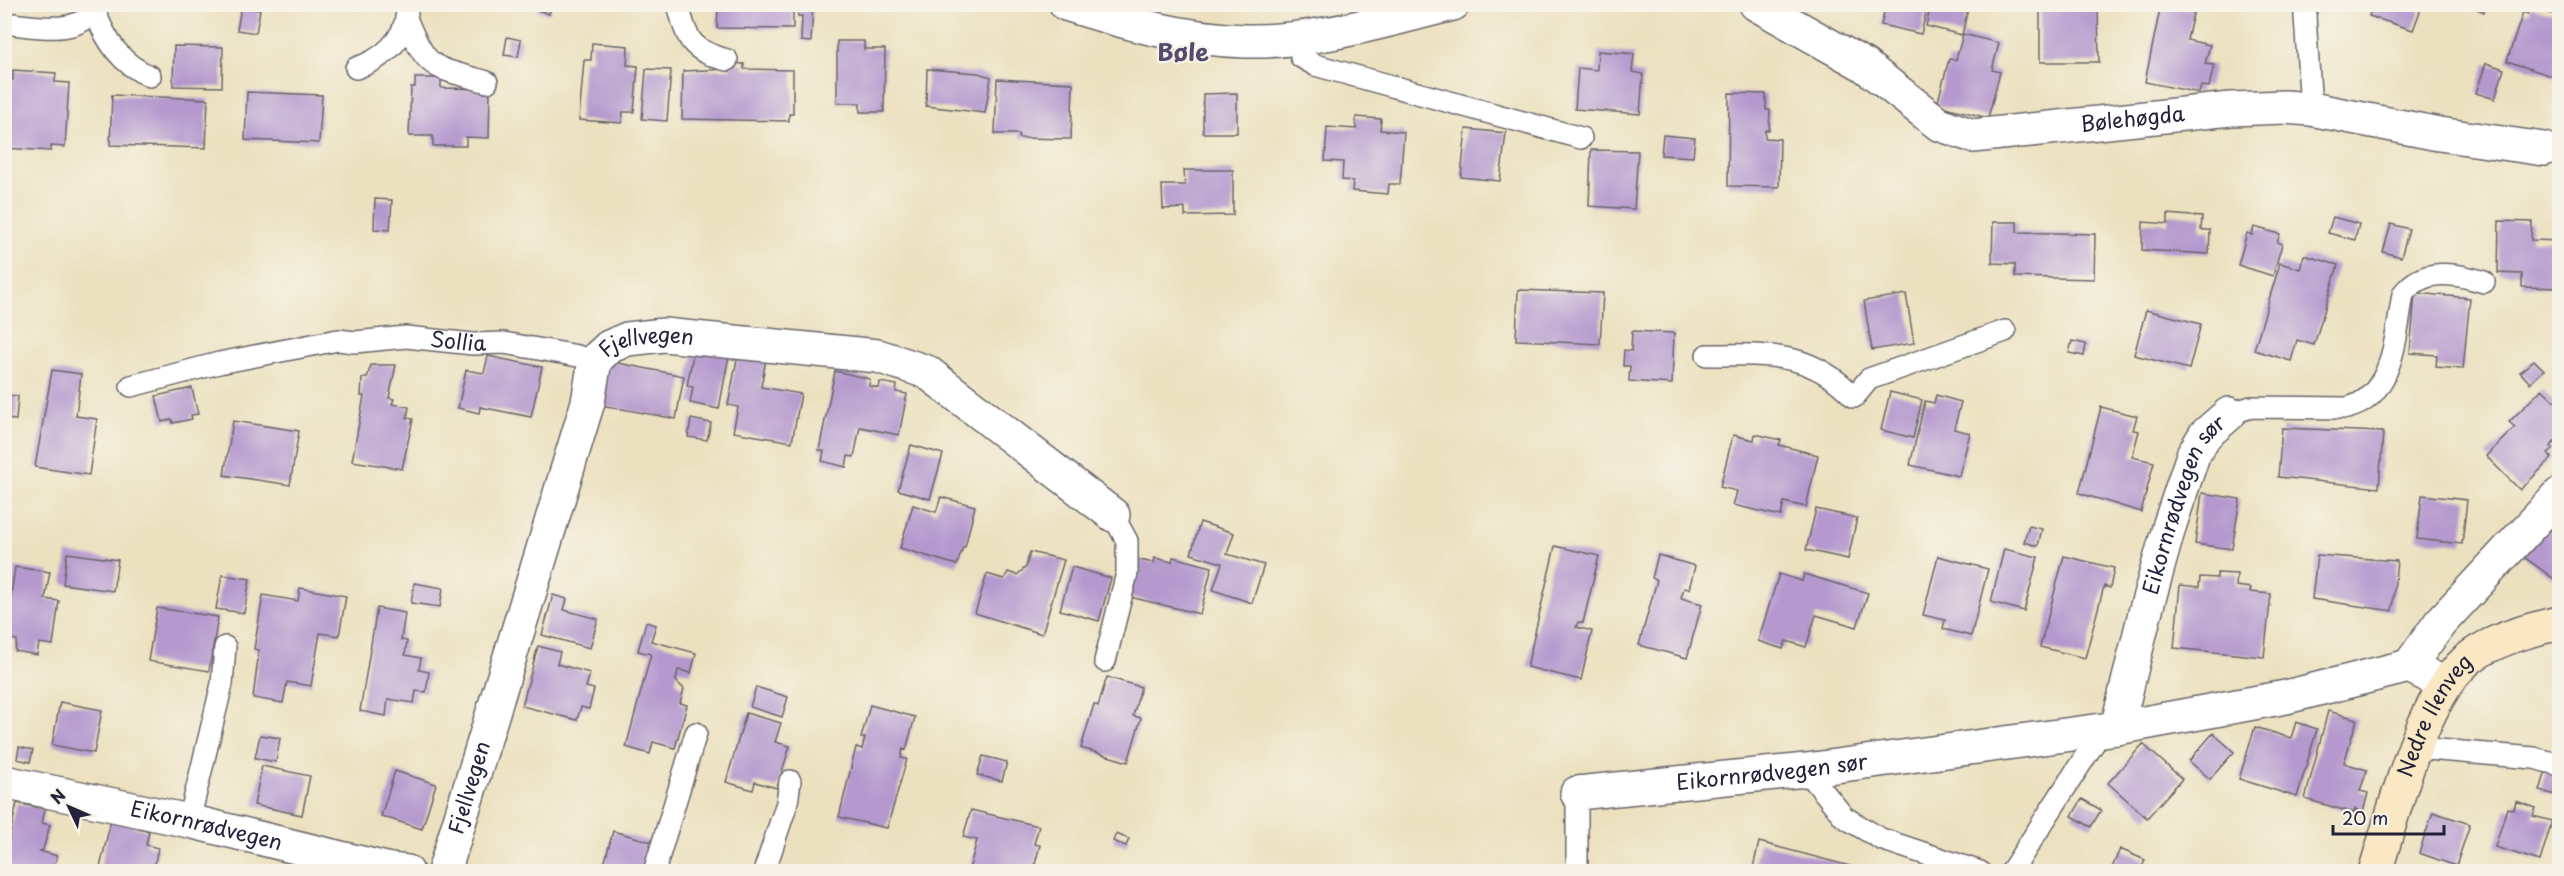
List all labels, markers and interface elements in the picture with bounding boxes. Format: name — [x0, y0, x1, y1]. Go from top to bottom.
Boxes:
district label: Bøle — [1157, 33, 1209, 69]
street label: Bølehøgda — [2079, 96, 2186, 139]
street label: Fjellvegen — [590, 317, 695, 364]
street label: Sollia — [429, 322, 487, 358]
street label: Eikornrødvegen sør — [2133, 406, 2232, 598]
street label: Nedre Ilenveg — [2387, 645, 2478, 781]
street label: Fjellvegen — [439, 737, 497, 838]
street label: Eikornrødvegen sør — [1675, 744, 1870, 797]
north arrow — [39, 777, 99, 837]
text: N — [44, 783, 71, 809]
street label: Eikornrødvegen — [128, 791, 286, 857]
scale bar — [2333, 798, 2444, 836]
text: 20 m — [2342, 804, 2388, 831]

